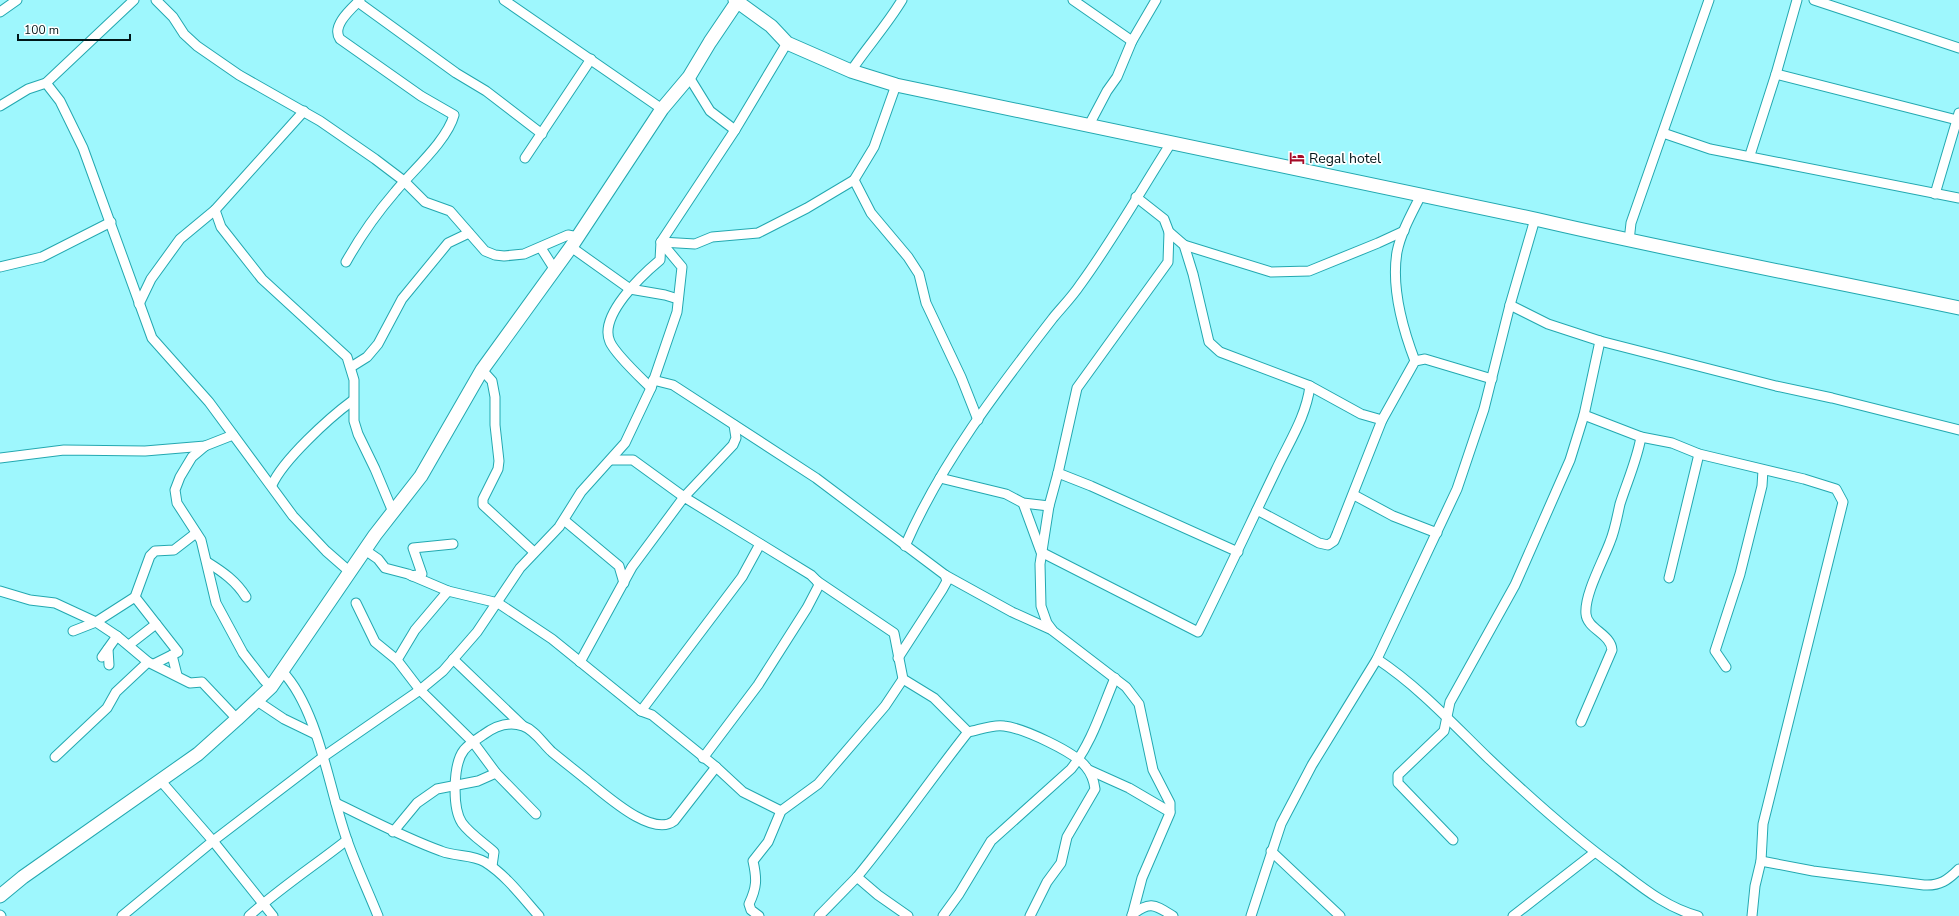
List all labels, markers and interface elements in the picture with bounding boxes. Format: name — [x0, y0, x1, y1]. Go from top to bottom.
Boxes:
scale bar — [18, 16, 130, 42]
text: 100 m — [24, 22, 59, 38]
hotel icon: Regal hotel — [1288, 149, 1306, 167]
place label: Regal hotel — [1309, 149, 1382, 168]

